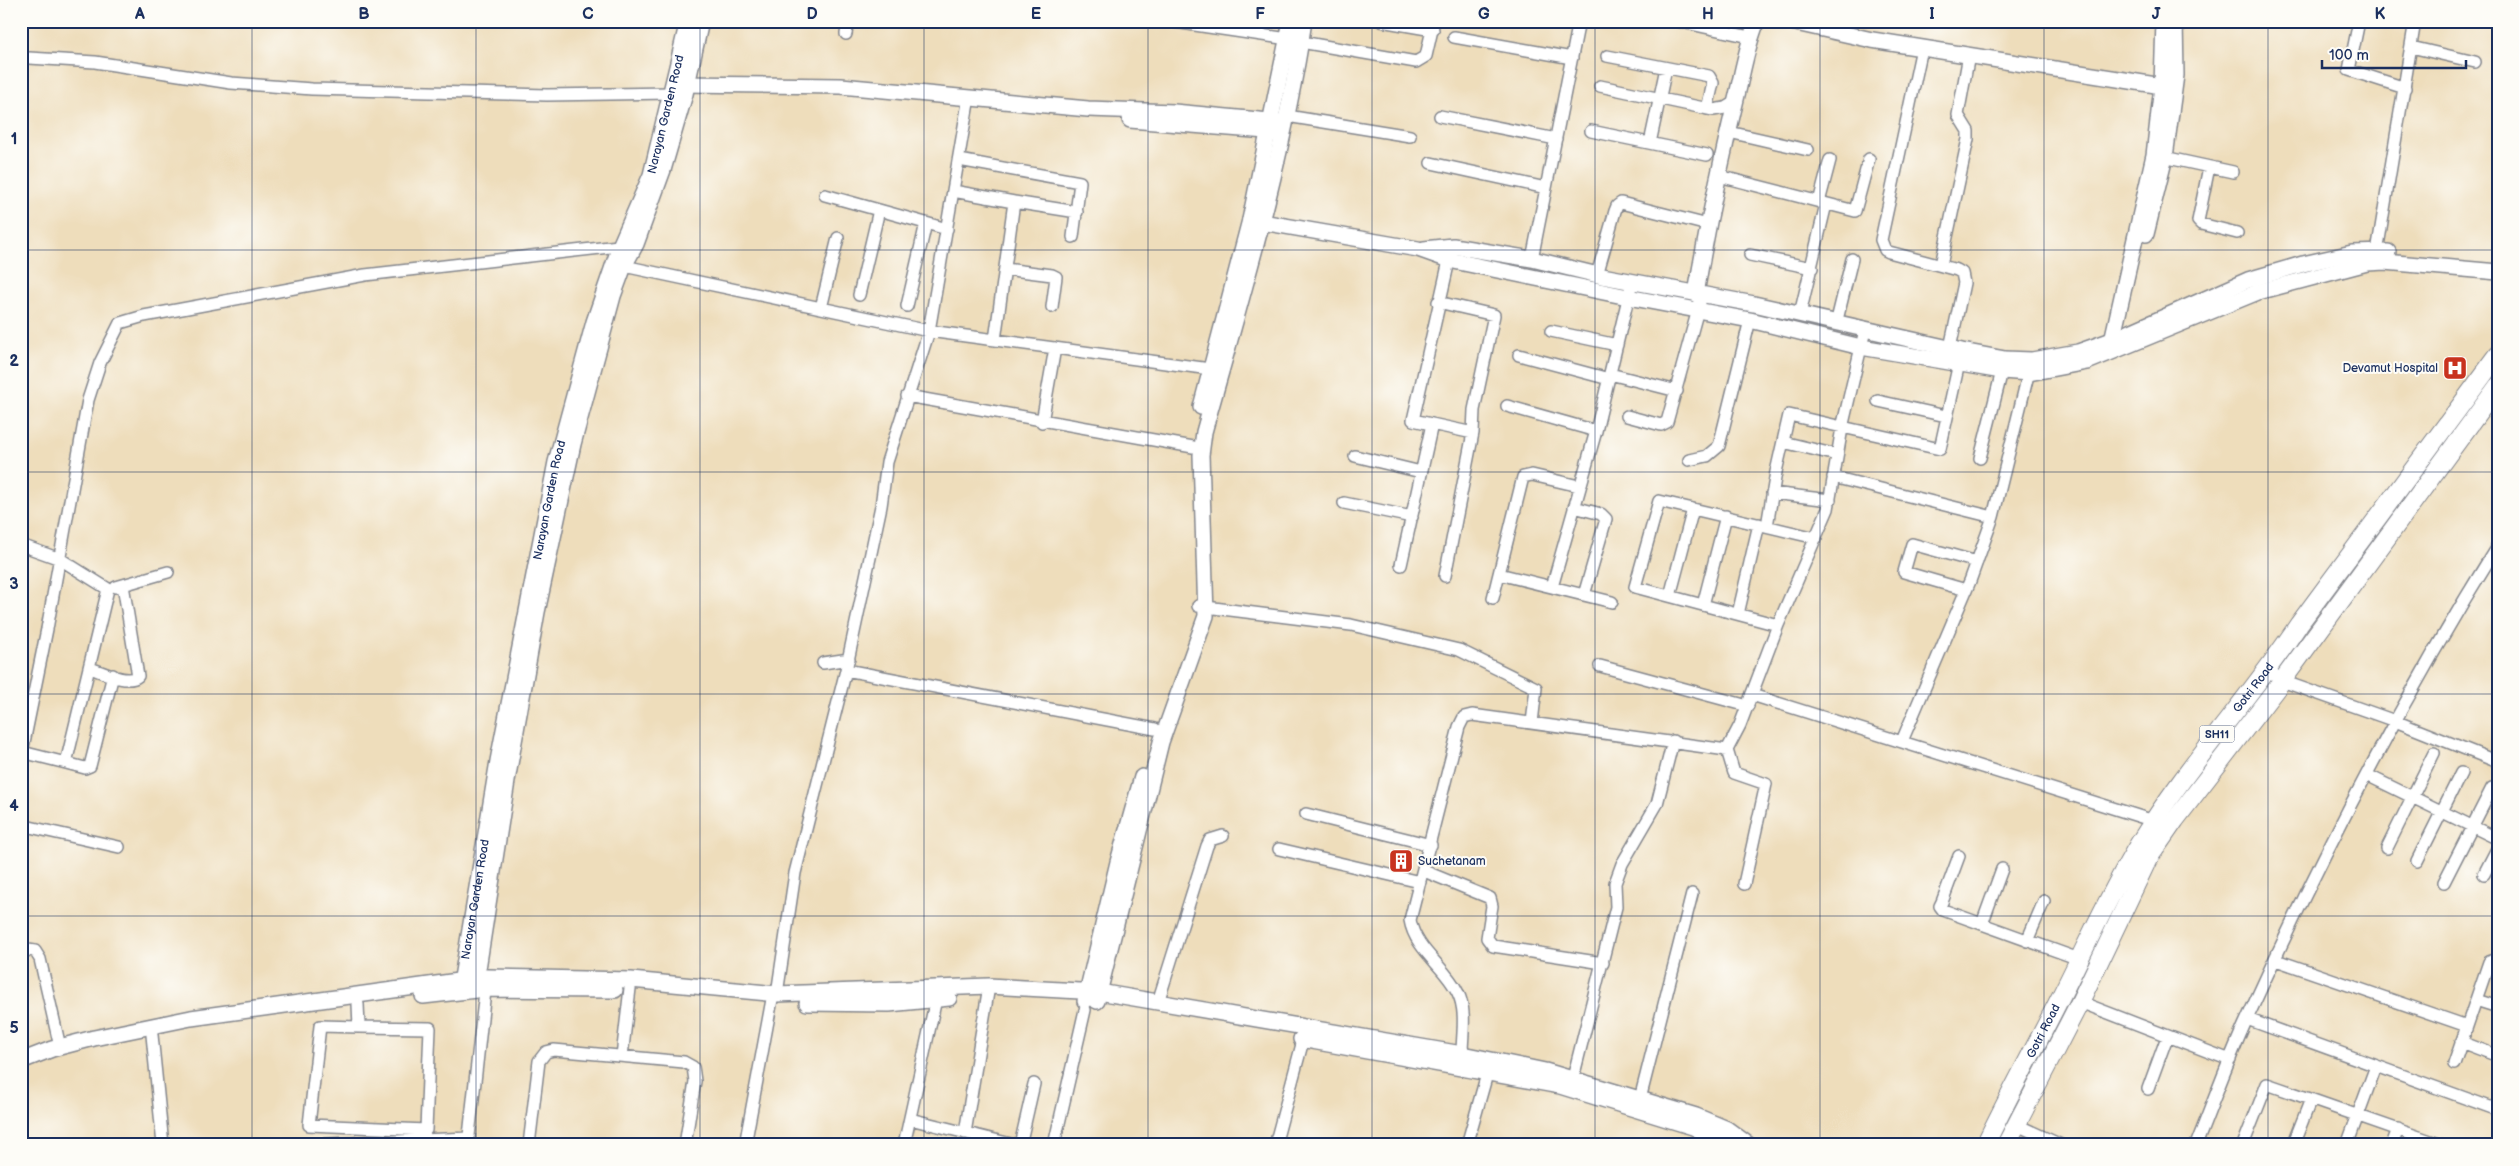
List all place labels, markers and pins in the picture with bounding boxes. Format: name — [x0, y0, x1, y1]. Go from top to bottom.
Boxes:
hospital icon: Devamut Hospital — [2442, 355, 2468, 381]
place label: Devamut Hospital — [2342, 361, 2438, 376]
building icon: Suchetanam — [1388, 848, 1414, 874]
place label: Suchetanam — [1418, 854, 1486, 869]

